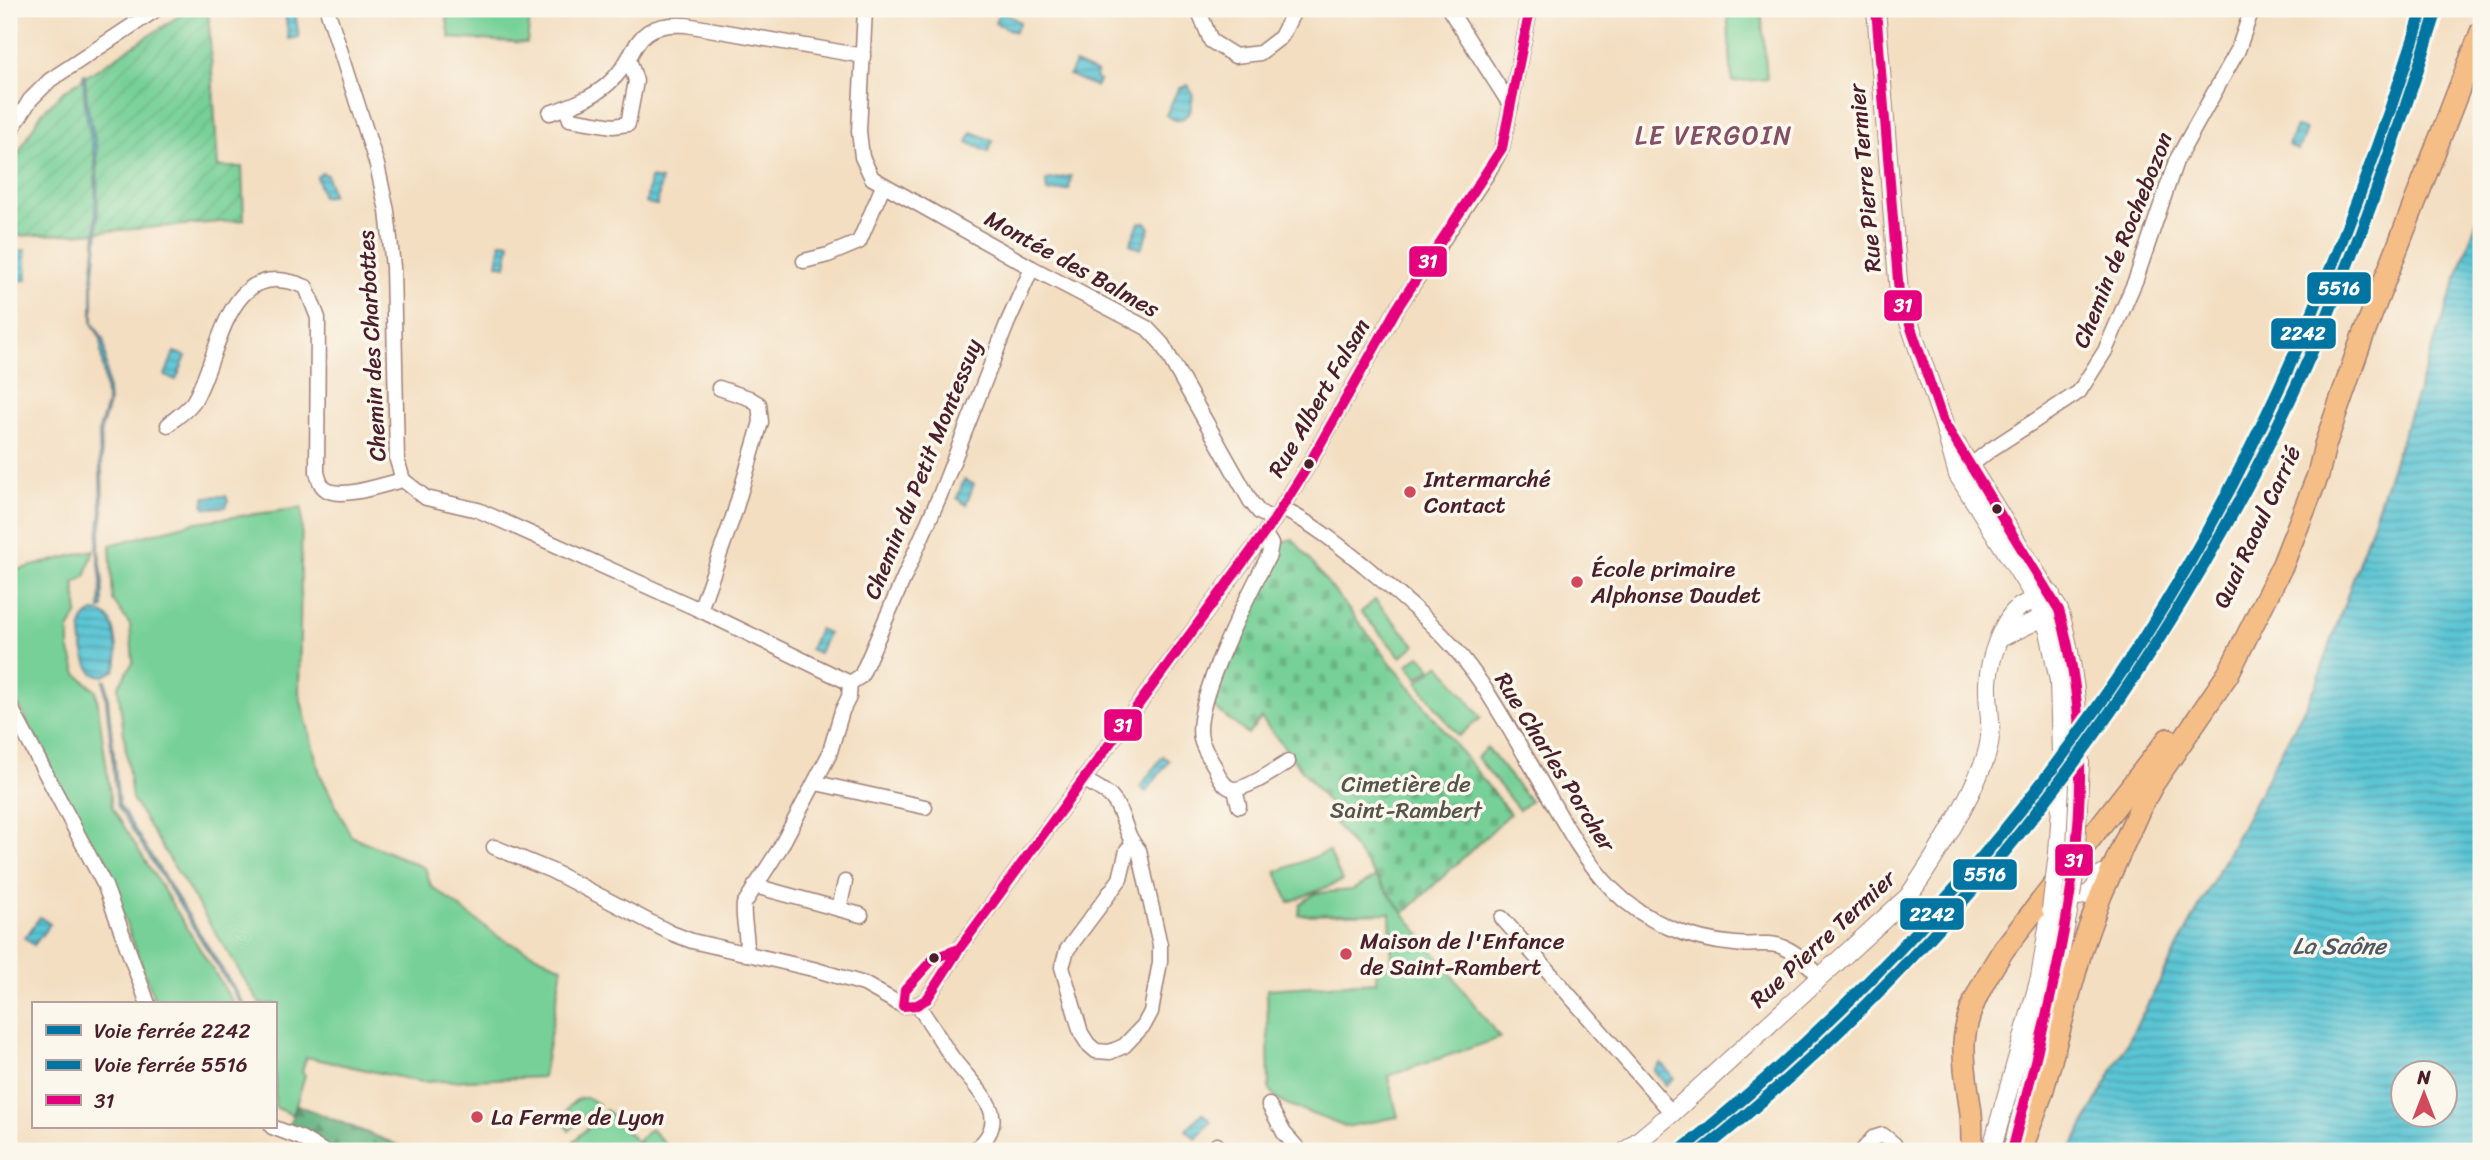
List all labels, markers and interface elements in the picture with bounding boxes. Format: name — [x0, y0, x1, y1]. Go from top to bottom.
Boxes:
street label: Rue Pierre Termier — [1836, 81, 1894, 274]
district label: LE VERGOIN — [1635, 112, 1793, 158]
street label: Chemin de Rochebozon — [2061, 125, 2185, 354]
street label: Montée des Balmes — [977, 199, 1168, 329]
street label: Chemin des Charbottes — [345, 229, 399, 463]
line badge: 31 — [1408, 245, 1448, 278]
text: 31 — [1418, 245, 1437, 278]
line badge: 5516 — [2306, 271, 2372, 305]
text: 5516 — [2318, 272, 2360, 305]
line badge: 31 — [1883, 289, 1923, 322]
text: 31 — [1893, 289, 1912, 322]
street label: Rue Albert Falsan — [1257, 310, 1381, 486]
line badge: 2242 — [2270, 317, 2337, 350]
text: 2242 — [2280, 317, 2325, 350]
street label: Chemin du Petit Montessuy — [852, 332, 994, 606]
street label: Quai Raoul Carrié — [2201, 439, 2313, 615]
unlabelled marker — [1302, 457, 1316, 471]
place label: Intermarché Contact — [1423, 459, 1551, 526]
marker: Intermarché Contact — [1402, 484, 1418, 500]
unlabelled marker — [1990, 502, 2004, 516]
place label: École primaire Alphonse Daudet — [1590, 549, 1761, 616]
marker: École primaire Alphonse Daudet — [1569, 574, 1585, 590]
street label: Rue Charles Porcher — [1483, 664, 1628, 861]
line badge: 31 — [1103, 708, 1143, 742]
text: 31 — [1113, 709, 1132, 742]
park label: Cimetière de Saint-Rambert — [1330, 764, 1484, 831]
line badge: 31 — [2054, 843, 2094, 877]
text: 31 — [2064, 844, 2083, 877]
line badge: 5516 — [1952, 858, 2018, 891]
text: 5516 — [1964, 858, 2006, 891]
street label: Rue Pierre Termier — [1740, 859, 1907, 1018]
line badge: 2242 — [1899, 897, 1965, 931]
text: 2242 — [1909, 898, 1954, 931]
place label: Maison de l'Enfance de Saint-Rambert — [1360, 921, 1565, 988]
water label: La Saône — [2292, 925, 2388, 967]
marker: Maison de l'Enfance de Saint-Rambert — [1338, 946, 1354, 962]
unlabelled marker — [927, 951, 941, 965]
legend — [32, 1002, 276, 1128]
text: Voie ferrée 2242 — [94, 1012, 251, 1050]
text: Voie ferrée 5516 — [94, 1046, 248, 1084]
north arrow — [2388, 1058, 2458, 1128]
text: N — [2416, 1061, 2431, 1094]
text: 31 — [94, 1082, 115, 1120]
place label: La Ferme de Lyon — [491, 1097, 664, 1138]
marker: La Ferme de Lyon — [469, 1109, 485, 1125]

